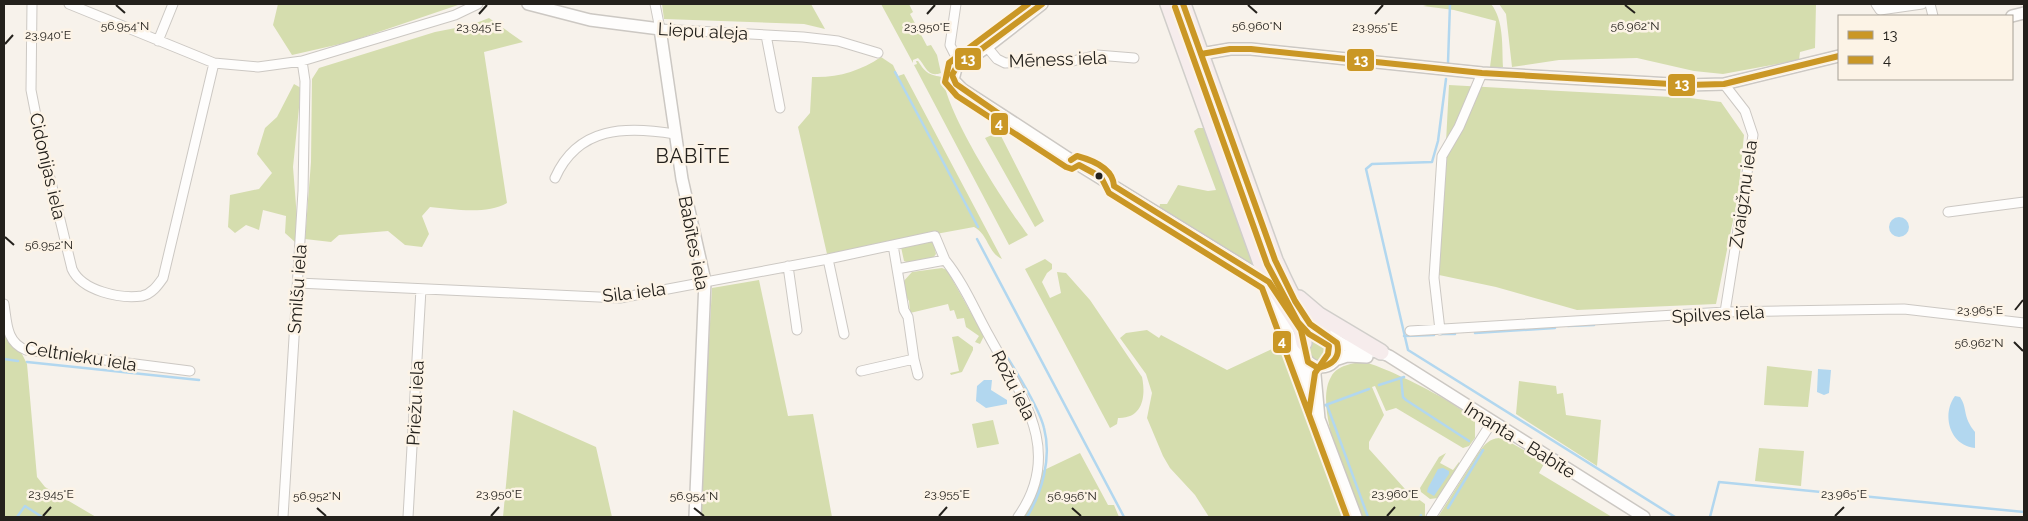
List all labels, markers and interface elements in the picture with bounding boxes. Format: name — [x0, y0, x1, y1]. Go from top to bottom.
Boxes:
legend — [1838, 15, 2013, 80]
street label: Liepu aleja — [657, 18, 749, 44]
text: 56.954°N — [101, 19, 149, 33]
text: 56.960°N — [1232, 19, 1282, 33]
text: 56.962°N — [1611, 19, 1659, 33]
text: 23.945°E — [456, 20, 502, 34]
text: 23.950°E — [904, 20, 950, 34]
text: 23.955°E — [1352, 20, 1398, 34]
text: 13 — [1883, 26, 1897, 44]
text: 23.940°E — [25, 28, 71, 42]
line badge: 13 — [954, 47, 982, 71]
street label: Mēness iela — [1008, 47, 1108, 71]
line badge: 13 — [1346, 48, 1375, 72]
text: 13 — [961, 51, 976, 67]
text: 4 — [1883, 51, 1891, 69]
text: 13 — [1354, 52, 1369, 68]
line badge: 13 — [1667, 73, 1696, 97]
text: 13 — [1675, 76, 1690, 92]
street label: Cidonijas iela — [26, 111, 70, 221]
line badge: 4 — [990, 112, 1009, 136]
text: 4 — [995, 115, 1003, 131]
street label: Zvaigžņu iela — [1725, 139, 1761, 249]
district label: BABĪTE — [655, 144, 731, 168]
unlabelled marker — [1094, 171, 1104, 181]
street label: Babītes iela — [675, 194, 713, 292]
text: 56.952°N — [25, 238, 73, 252]
street label: Smilšu iela — [283, 244, 311, 334]
street label: Sila iela — [601, 278, 667, 306]
street label: Spilves iela — [1671, 301, 1765, 327]
text: 23.965°E — [1957, 303, 2003, 317]
line badge: 4 — [1272, 330, 1292, 354]
text: 4 — [1278, 333, 1286, 349]
text: 56.962°N — [1955, 336, 2003, 350]
street label: Celtnieku iela — [24, 337, 138, 375]
street label: Rožu iela — [988, 347, 1040, 423]
street label: Priežu iela — [402, 360, 428, 446]
street label: Imanta - Babīte — [1461, 397, 1580, 483]
text: 23.945°E — [28, 487, 74, 501]
text: 23.950°E — [476, 487, 522, 501]
text: 23.955°E — [924, 487, 970, 501]
text: 23.960°E — [1372, 487, 1418, 501]
text: 23.965°E — [1821, 487, 1867, 501]
text: 56.952°N — [293, 489, 341, 503]
text: 56.954°N — [670, 489, 718, 503]
text: 56.956°N — [1047, 489, 1097, 503]

